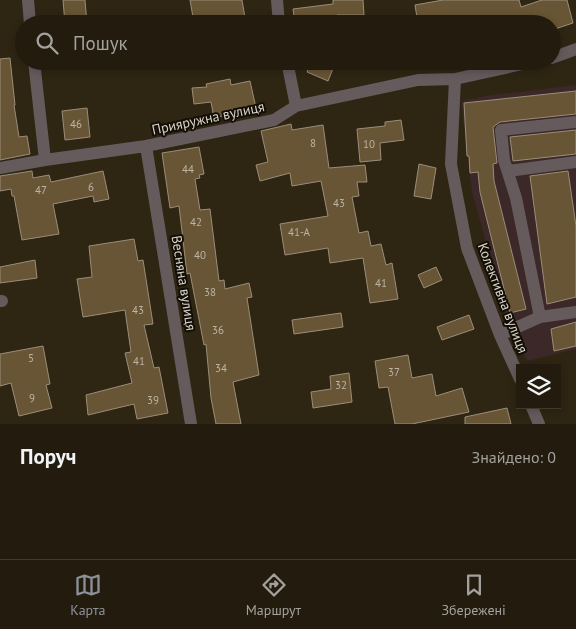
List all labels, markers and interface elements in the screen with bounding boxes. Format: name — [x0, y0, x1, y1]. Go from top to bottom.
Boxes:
search box — [15, 15, 561, 70]
icon: search — [33, 29, 61, 57]
text: Пошук — [73, 31, 128, 55]
street label: Прияружна вулиця — [150, 97, 266, 139]
house number: 46 — [70, 117, 82, 131]
house number: 8 — [310, 136, 316, 150]
house number: 10 — [363, 137, 375, 151]
house number: 44 — [182, 162, 194, 176]
house number: 6 — [88, 180, 94, 194]
house number: 47 — [35, 183, 47, 197]
house number: 43 — [333, 196, 345, 210]
house number: 42 — [190, 215, 202, 229]
house number: 41-А — [288, 225, 311, 239]
street label: Весняна вулиця — [168, 234, 200, 332]
street label: Колективна вулиця — [474, 240, 532, 356]
house number: 40 — [194, 248, 206, 262]
house number: 41 — [375, 276, 387, 290]
house number: 38 — [204, 285, 216, 299]
house number: 43 — [132, 303, 144, 317]
house number: 36 — [212, 323, 224, 337]
house number: 5 — [28, 351, 34, 365]
house number: 41 — [133, 354, 145, 368]
house number: 34 — [215, 361, 227, 375]
map controls — [516, 364, 561, 409]
button: layers — [516, 364, 561, 409]
house number: 37 — [388, 365, 400, 379]
house number: 32 — [335, 378, 347, 392]
house number: 9 — [29, 391, 35, 405]
house number: 39 — [147, 393, 159, 407]
text: Поруч — [20, 443, 76, 470]
text: Знайдено: 0 — [472, 447, 556, 467]
tab: Карта — [70, 571, 106, 619]
tab: Маршрут — [246, 571, 301, 619]
tab: Збережені — [442, 571, 506, 619]

